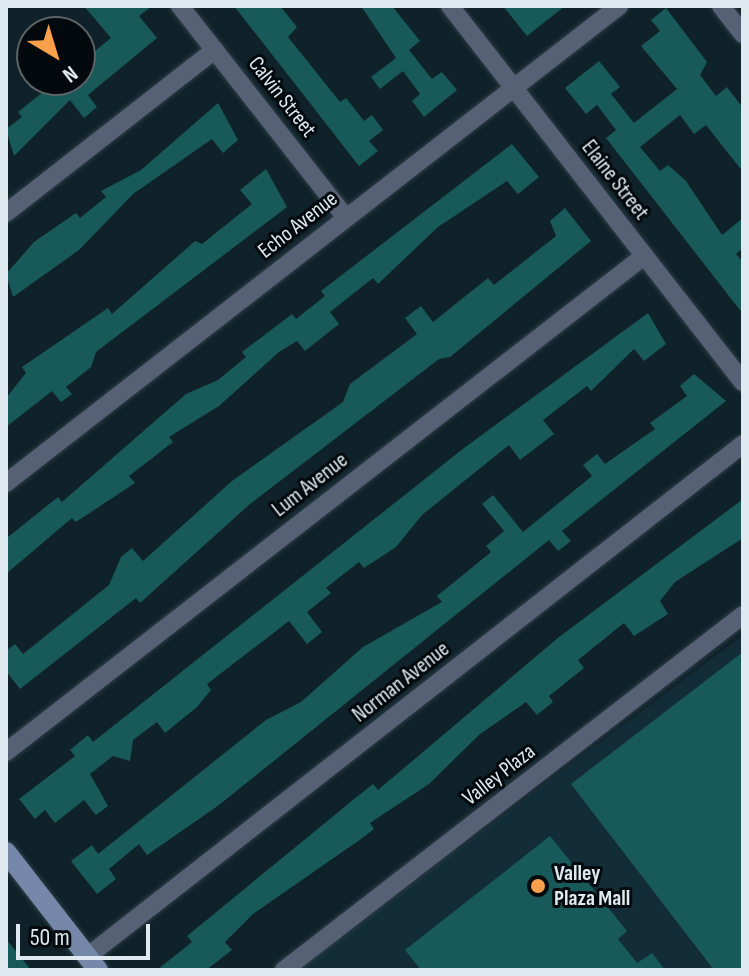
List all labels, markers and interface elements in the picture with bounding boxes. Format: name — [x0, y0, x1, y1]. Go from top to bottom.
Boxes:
north arrow — [16, 16, 96, 96]
street label: Calvin Street — [242, 52, 322, 142]
text: N — [57, 59, 83, 88]
street label: Elaine Street — [576, 135, 654, 225]
street label: Echo Avenue — [253, 186, 343, 264]
street label: Lum Avenue — [267, 447, 353, 523]
street label: Norman Avenue — [347, 636, 455, 728]
street label: Valley Plaza — [457, 739, 541, 811]
place label: Valley Plaza Mall — [554, 860, 630, 912]
marker: Valley Plaza Mall — [529, 877, 547, 895]
scale bar — [20, 908, 154, 958]
text: 50 m — [30, 923, 70, 952]

